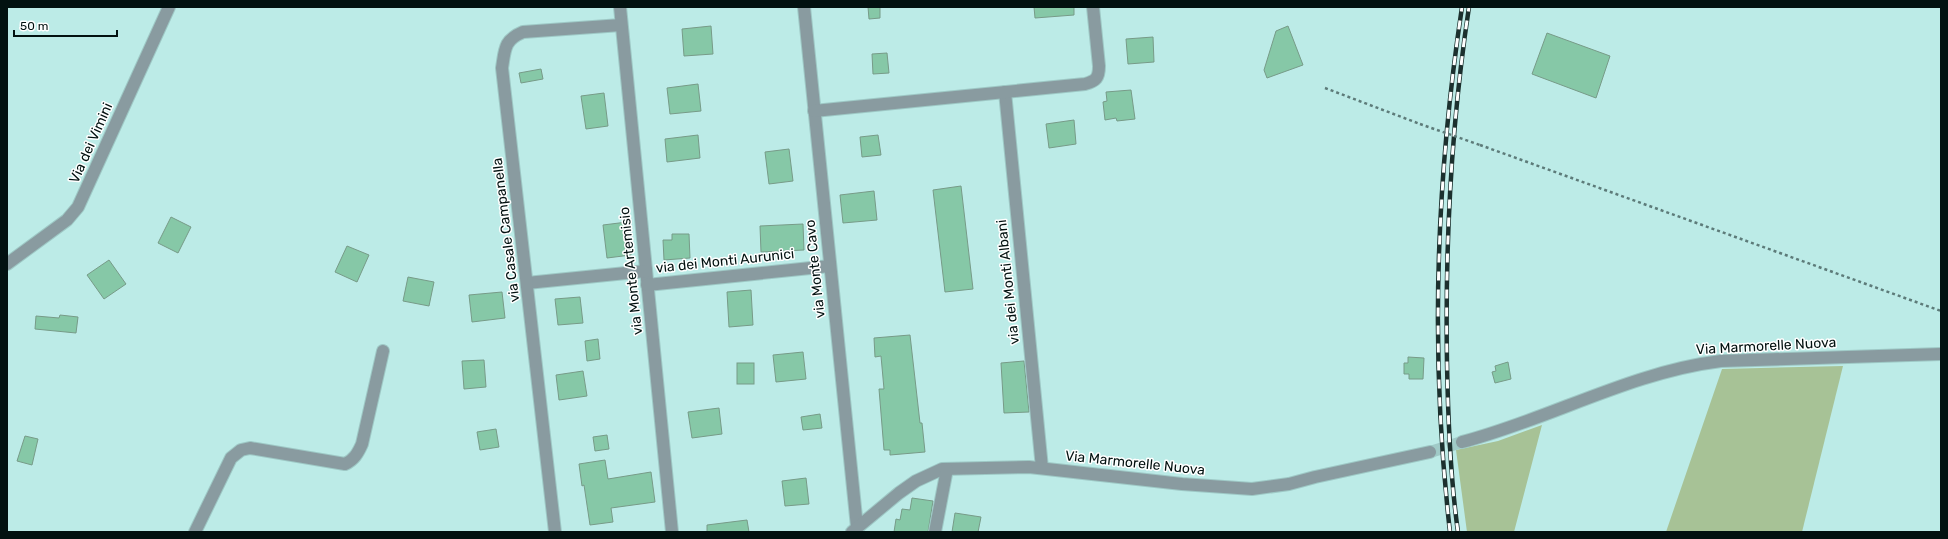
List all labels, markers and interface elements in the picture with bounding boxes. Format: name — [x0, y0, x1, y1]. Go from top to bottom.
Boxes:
scale bar — [14, 12, 117, 38]
text: 50 m — [20, 19, 48, 33]
street label: Via dei Vimini — [66, 100, 116, 186]
street label: via Casale Campanella — [489, 157, 523, 303]
street label: via Monte Artemisio — [616, 206, 646, 336]
street label: via Monte Cavo — [801, 219, 829, 319]
street label: via dei Monti Albani — [993, 219, 1023, 345]
street label: via dei Monti Aurunici — [655, 245, 795, 277]
street label: Via Marmorelle Nuova — [1695, 334, 1837, 358]
street label: Via Marmorelle Nuova — [1064, 447, 1206, 479]

